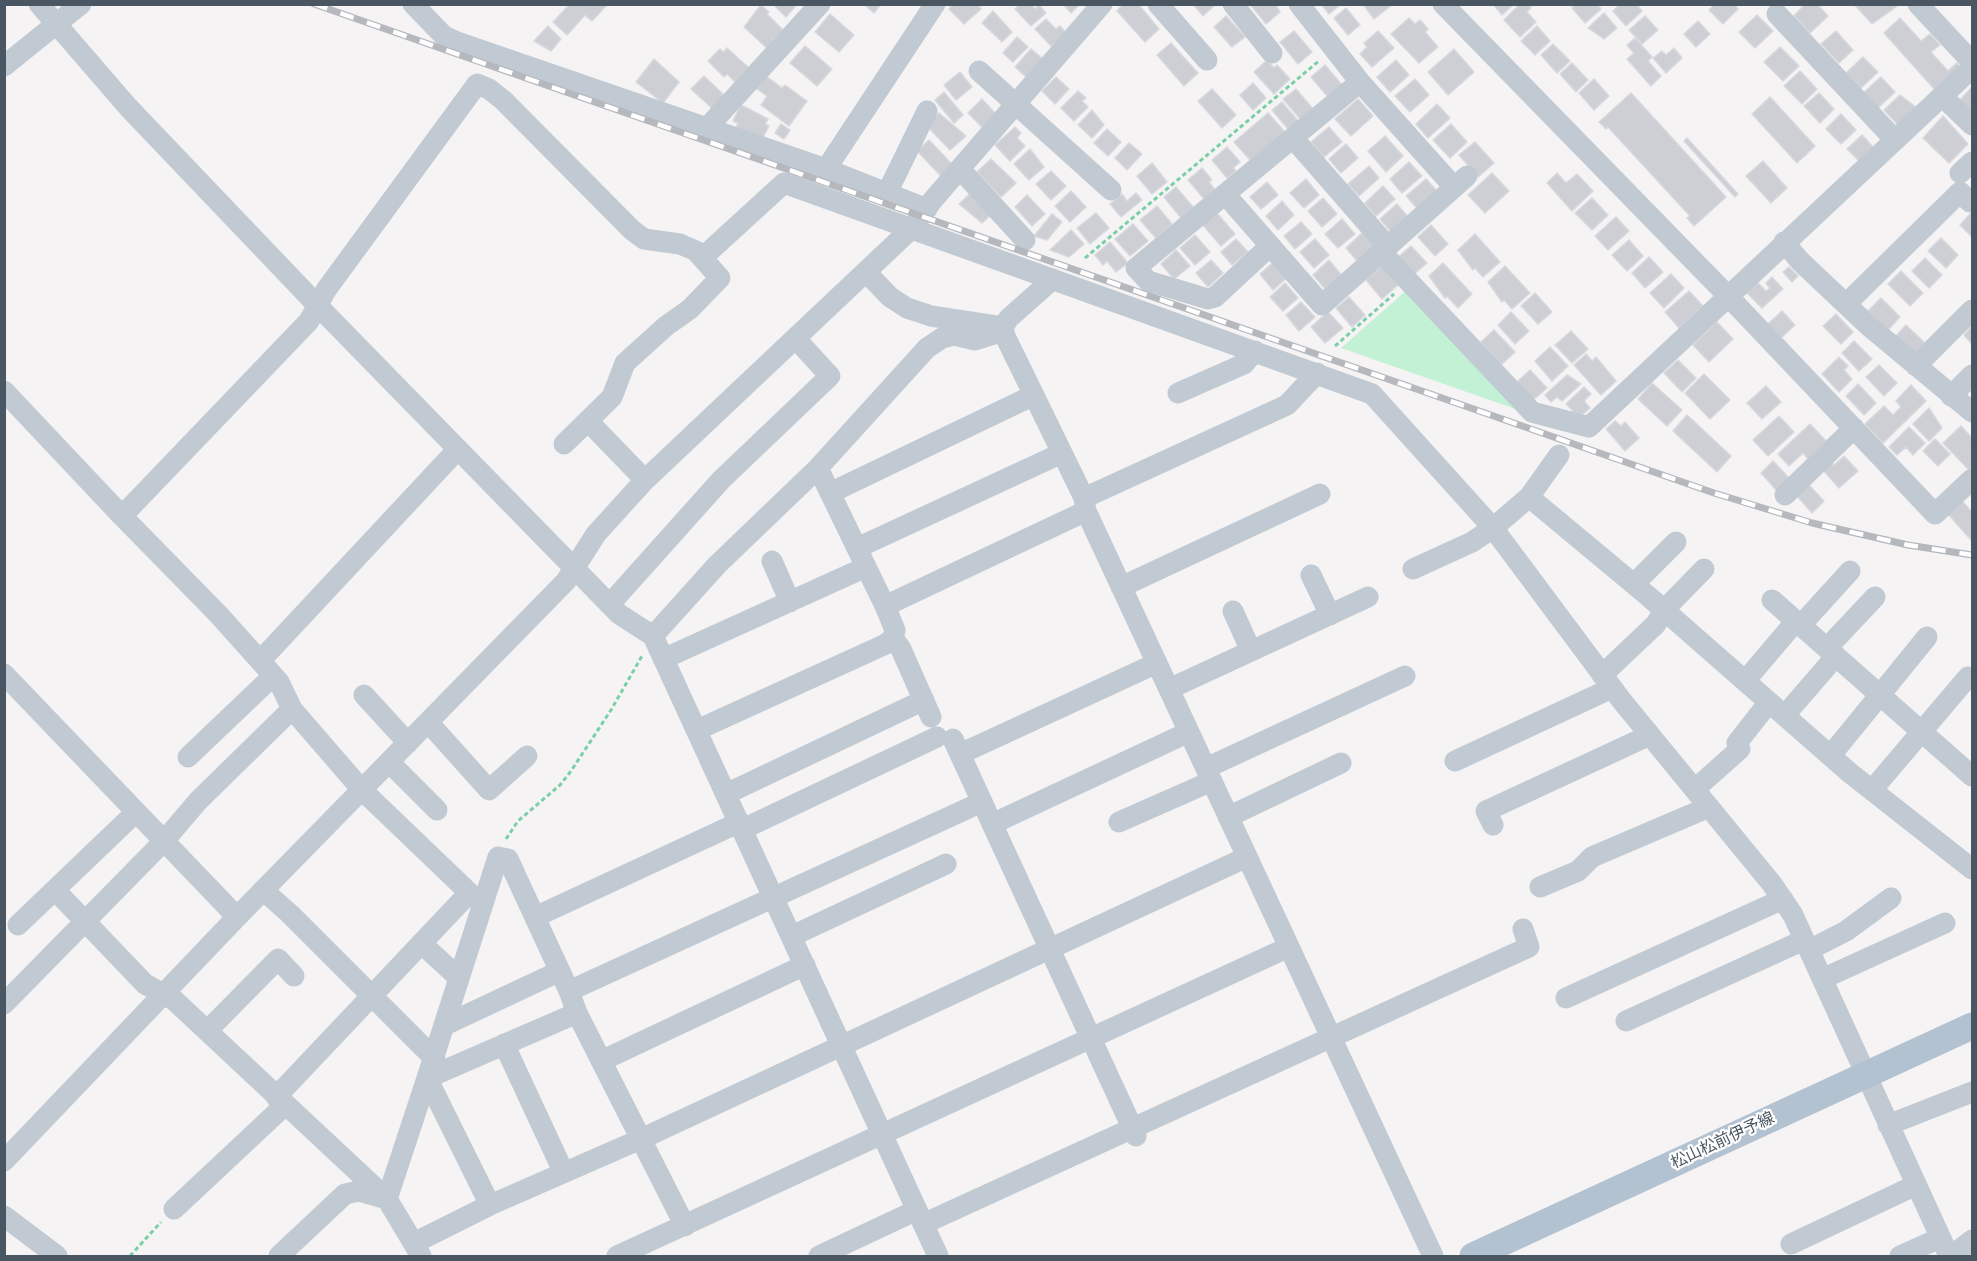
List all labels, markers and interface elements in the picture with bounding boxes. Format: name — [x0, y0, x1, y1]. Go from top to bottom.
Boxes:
street label: 松山松前伊予線 — [1668, 1109, 1778, 1173]

